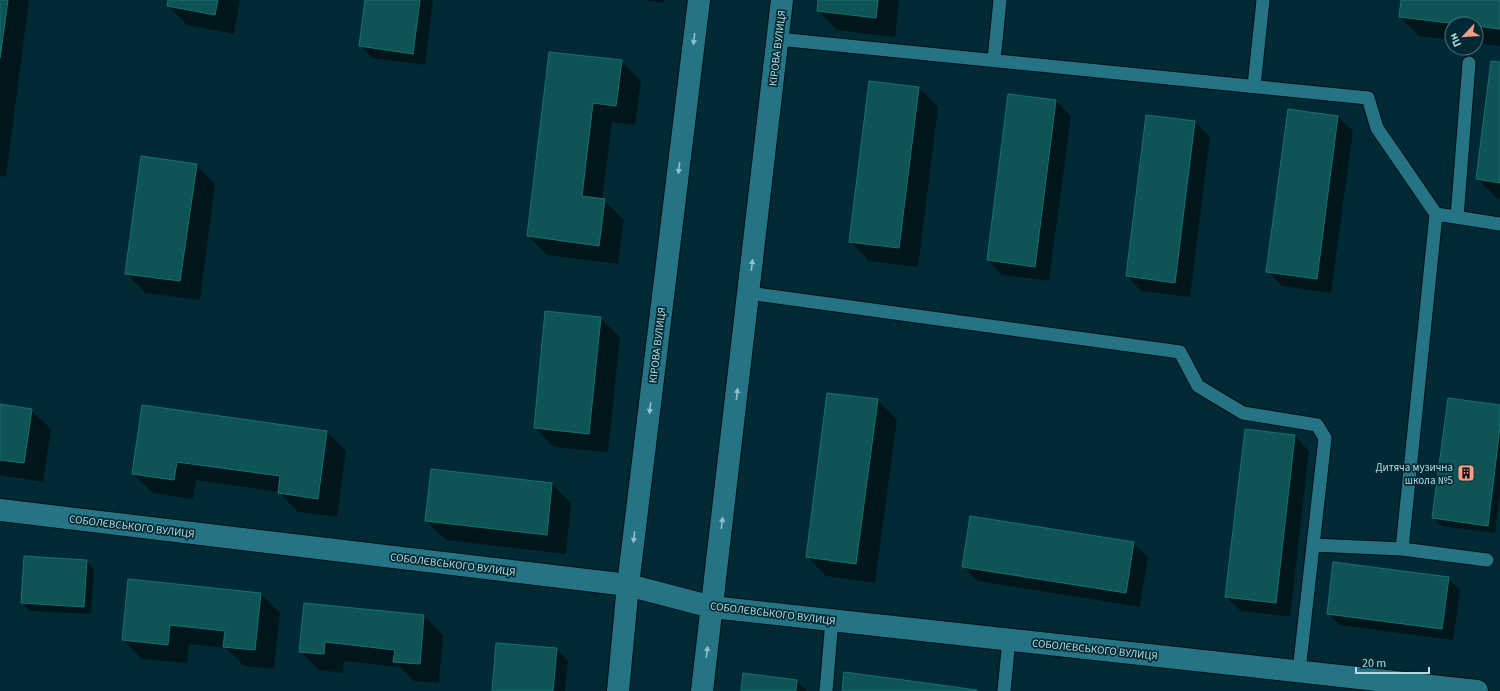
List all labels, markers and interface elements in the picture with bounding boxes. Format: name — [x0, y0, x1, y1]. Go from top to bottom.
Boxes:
street label: КІРОВА ВУЛИЦЯ — [765, 9, 790, 87]
north arrow — [1444, 16, 1484, 56]
text: Пн — [1446, 31, 1465, 49]
one-way arrow — [691, 33, 697, 45]
one-way arrow — [675, 162, 682, 174]
one-way arrow — [748, 259, 755, 271]
street label: КІРОВА ВУЛИЦЯ — [645, 306, 670, 384]
one-way arrow — [733, 388, 740, 400]
one-way arrow — [647, 402, 653, 414]
place label: Дитяча музична школа №5 — [1375, 460, 1453, 488]
building icon: Дитяча музична школа №5 — [1456, 463, 1476, 483]
street label: СОБОЛЄВСЬКОГО ВУЛИЦЯ — [68, 511, 196, 542]
one-way arrow — [719, 517, 725, 529]
one-way arrow — [631, 531, 637, 543]
street label: СОБОЛЄВСЬКОГО ВУЛИЦЯ — [389, 549, 517, 580]
street label: СОБОЛЄВСЬКОГО ВУЛИЦЯ — [709, 598, 837, 629]
street label: СОБОЛЄВСЬКОГО ВУЛИЦЯ — [1031, 635, 1159, 664]
one-way arrow — [703, 646, 710, 658]
scale bar — [1356, 649, 1429, 675]
text: 20 m — [1362, 655, 1386, 672]

